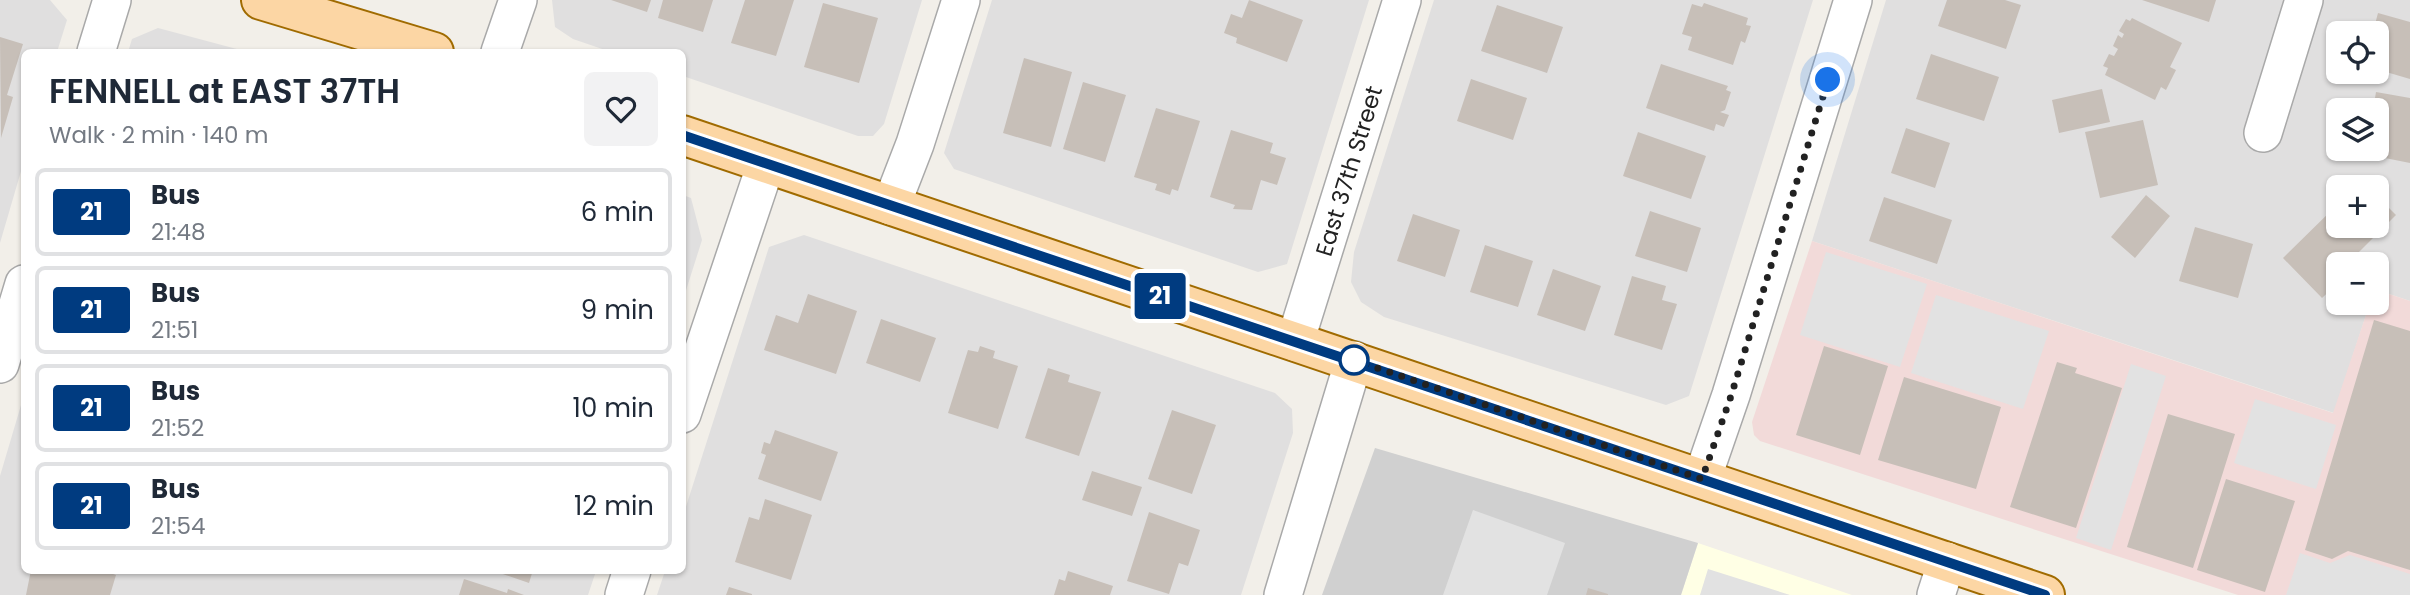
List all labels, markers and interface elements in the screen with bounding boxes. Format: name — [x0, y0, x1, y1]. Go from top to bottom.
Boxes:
map controls — [2326, 21, 2389, 315]
button: locate — [2326, 21, 2389, 84]
your location — [1810, 62, 1845, 97]
text: FENNELL at EAST 37TH — [49, 68, 400, 115]
button: heart — [584, 72, 658, 146]
street label: East 37th Street — [1308, 82, 1390, 260]
button: layers — [2326, 98, 2389, 161]
text: Walk · 2 min · 140 m — [49, 119, 268, 151]
button: + — [2326, 175, 2389, 238]
text: Bus — [151, 177, 200, 213]
text: 6 min — [581, 194, 654, 230]
text: 21 — [80, 195, 103, 228]
text: 21:48 — [151, 216, 205, 248]
button: − — [2326, 252, 2389, 315]
line badge: 21 — [1128, 273, 1192, 319]
text: Bus — [151, 275, 200, 311]
text: 21 — [1149, 279, 1171, 312]
text: 9 min — [581, 292, 654, 328]
text: 21 — [80, 293, 103, 326]
text: 21:51 — [151, 314, 198, 346]
unlabelled marker — [1339, 345, 1369, 375]
text: Bus — [151, 373, 200, 409]
text: 10 min — [573, 390, 654, 426]
text: 21 — [80, 391, 103, 424]
text: 21:52 — [151, 412, 204, 444]
text: Bus — [151, 471, 200, 507]
text: 12 min — [574, 488, 654, 524]
text: 21 — [80, 489, 103, 522]
text: 21:54 — [151, 510, 205, 542]

